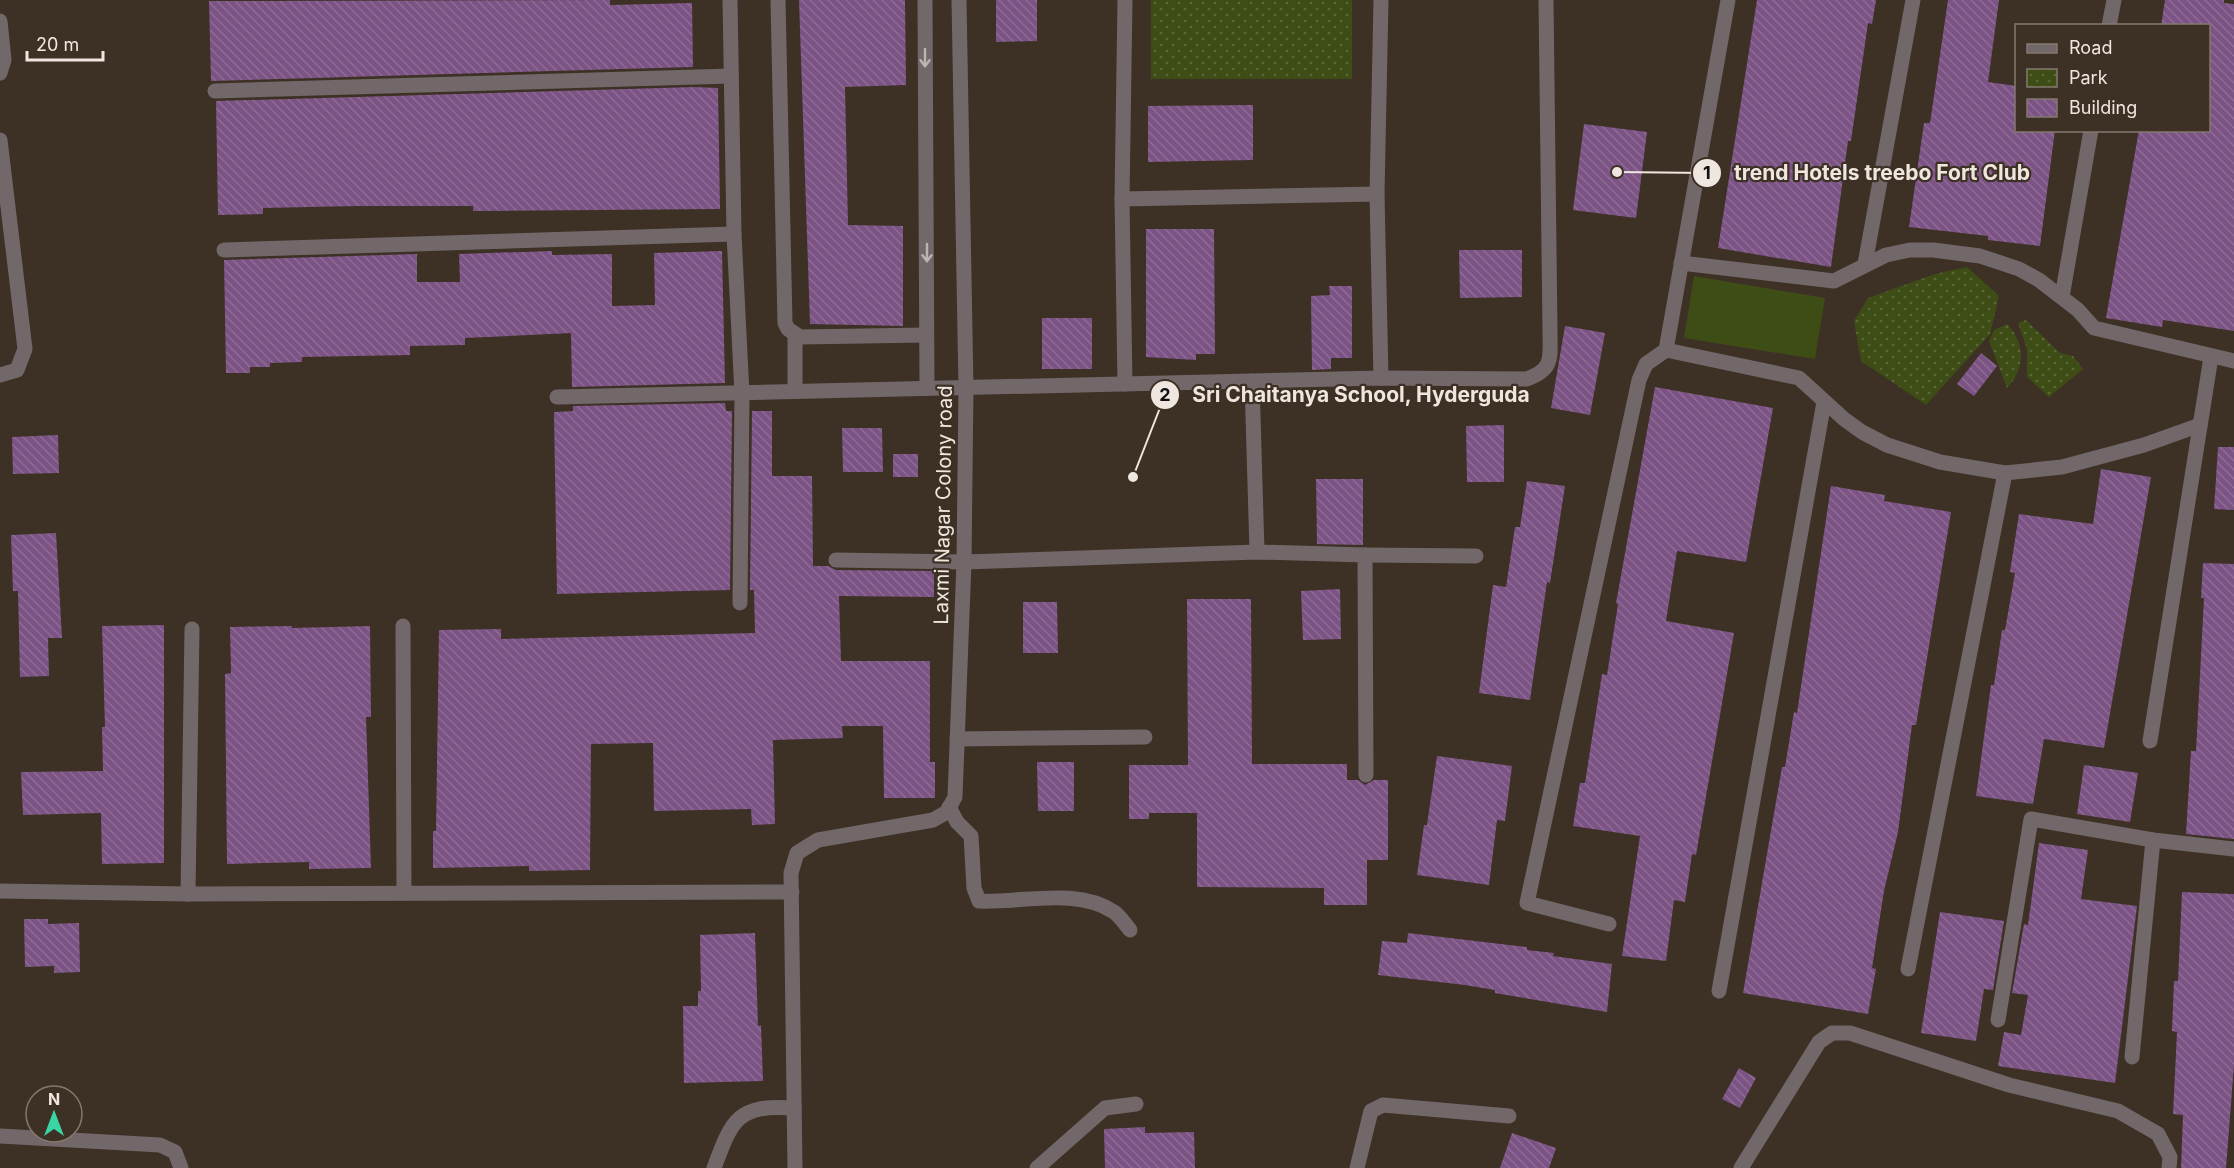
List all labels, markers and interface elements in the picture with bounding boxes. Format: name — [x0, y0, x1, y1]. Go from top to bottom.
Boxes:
scale bar — [27, 24, 104, 62]
legend — [2015, 24, 2210, 132]
text: 20 m — [36, 34, 79, 55]
text: Road — [2069, 37, 2112, 58]
one-way arrow — [919, 48, 931, 68]
text: Park — [2069, 67, 2108, 88]
text: Building — [2069, 97, 2137, 118]
callout: trend Hotels treebo Fort Club — [1692, 154, 2042, 193]
text: trend Hotels treebo Fort Club — [1734, 160, 2030, 185]
text: 1 — [1703, 162, 1711, 183]
one-way arrow — [921, 243, 932, 263]
callout: Sri Chaitanya School, Hyderguda — [1150, 375, 1542, 414]
text: Sri Chaitanya School, Hyderguda — [1192, 382, 1530, 407]
text: 2 — [1159, 384, 1171, 405]
street label: Laxmi Nagar Colony road — [929, 385, 957, 625]
north arrow — [24, 1084, 84, 1144]
text: N — [48, 1089, 60, 1109]

